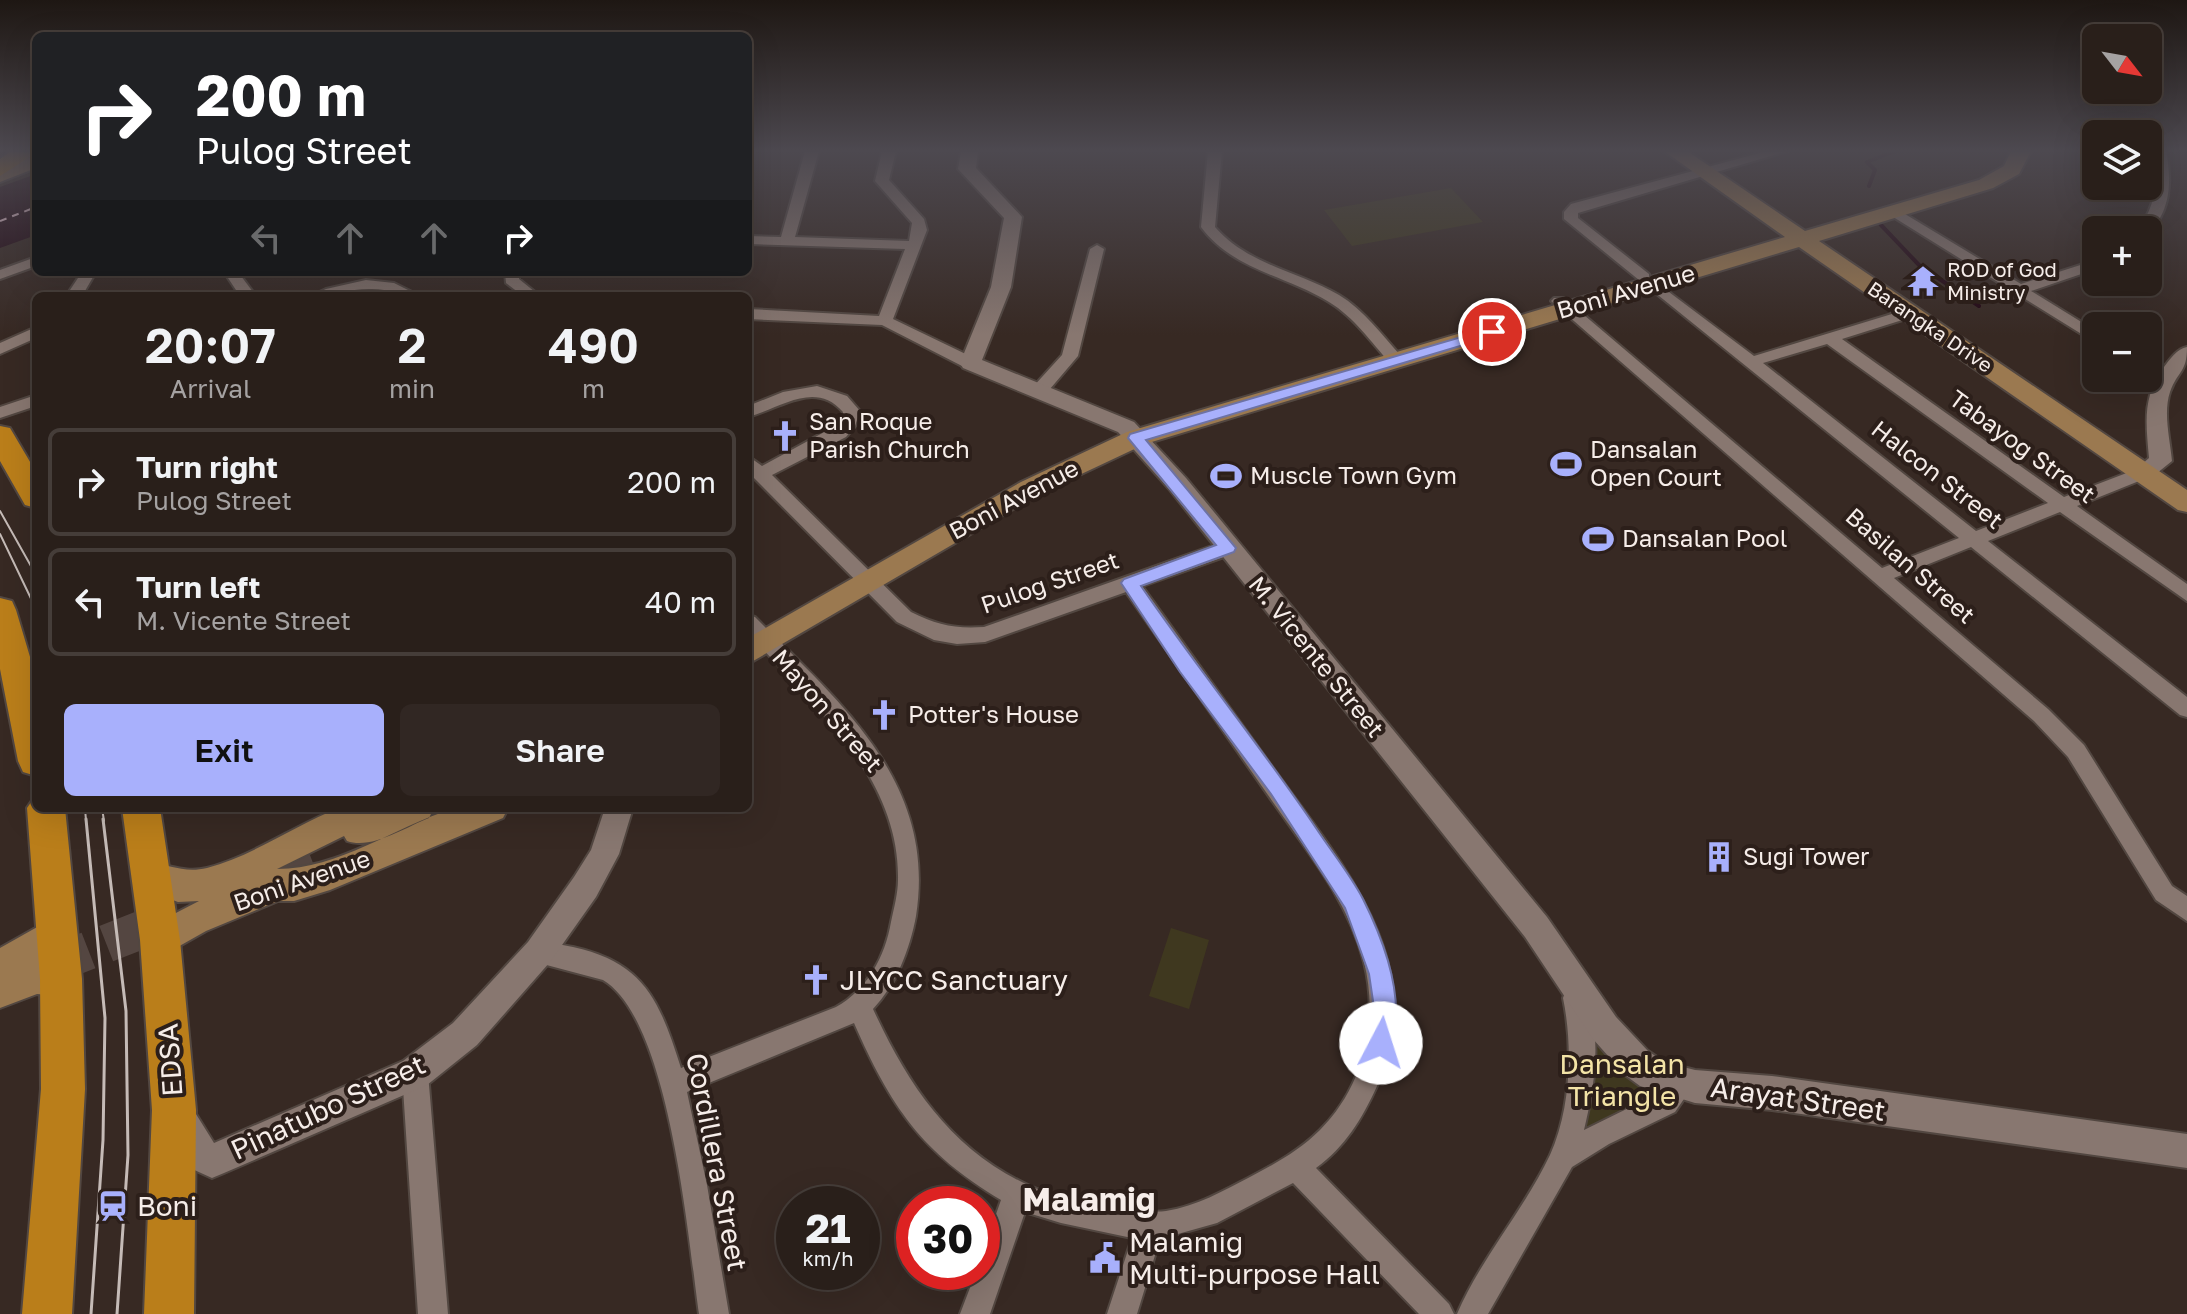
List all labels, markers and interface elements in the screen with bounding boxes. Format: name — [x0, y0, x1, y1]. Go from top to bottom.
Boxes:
north arrow — [2082, 24, 2162, 104]
map controls — [2082, 24, 2162, 392]
text: 200 m — [196, 61, 366, 128]
icon: right — [64, 64, 168, 168]
button: layers — [2082, 120, 2162, 200]
text: Pulog Street — [196, 129, 412, 172]
icon: left — [244, 216, 288, 260]
icon: ahead — [328, 216, 372, 260]
icon: ahead — [412, 216, 456, 260]
icon: right — [496, 216, 540, 260]
button: + — [2082, 216, 2162, 296]
street label: Boni Avenue — [1553, 257, 1698, 324]
place label: ROD of God Ministry — [1947, 257, 2057, 304]
temple icon: ROD of God Ministry — [1906, 264, 1940, 298]
street label: Barangka Drive — [1864, 276, 1997, 377]
pin — [1458, 298, 1526, 366]
icon: arrive — [1470, 310, 1514, 354]
button: − — [2082, 312, 2162, 392]
text: 20:07 — [145, 316, 276, 374]
text: 2 — [398, 316, 426, 374]
text: 490 — [548, 316, 639, 374]
text: Arrival — [170, 373, 251, 404]
text: min — [389, 373, 435, 404]
text: m — [582, 373, 605, 404]
street label: Tabayog Street — [1944, 383, 2101, 508]
place label: San Roque Parish Church — [809, 406, 970, 463]
street label: Halcon Street — [1867, 414, 2009, 534]
church icon: San Roque Parish Church — [768, 419, 802, 453]
place label: Dansalan Open Court — [1590, 434, 1722, 491]
sports icon: Dansalan Open Court — [1549, 447, 1583, 481]
text: Turn right — [136, 449, 278, 485]
street label: Boni Avenue — [944, 452, 1083, 545]
sports icon: Muscle Town Gym — [1209, 459, 1243, 493]
icon: right — [68, 460, 112, 504]
place label: Muscle Town Gym — [1250, 460, 1457, 489]
text: 200 m — [627, 464, 716, 500]
text: Pulog Street — [136, 485, 292, 516]
street label: Basilan Street — [1840, 501, 1982, 629]
sports icon: Dansalan Pool — [1581, 522, 1615, 556]
place label: Dansalan Pool — [1622, 523, 1787, 552]
street label: Pulog Street — [977, 544, 1122, 619]
text: Turn left — [136, 569, 261, 605]
street label: M. Vicente Street — [1243, 570, 1391, 742]
icon: left — [68, 580, 112, 624]
text: 40 m — [645, 584, 716, 620]
text: M. Vicente Street — [136, 605, 351, 636]
street label: Mayon Street — [767, 643, 889, 777]
church icon: Potter's House — [867, 698, 901, 732]
place label: Potter's House — [908, 699, 1079, 728]
button: Exit — [64, 704, 384, 796]
button: Share — [400, 704, 720, 796]
building icon: Sugi Tower — [1702, 840, 1736, 874]
place label: Sugi Tower — [1743, 841, 1869, 870]
street label: Boni Avenue — [229, 843, 374, 916]
church icon: JLYCC Sanctuary — [799, 963, 833, 997]
place label: JLYCC Sanctuary — [840, 963, 1068, 996]
position arrow — [1339, 1001, 1423, 1085]
street label: EDSA — [150, 1022, 189, 1098]
street label: Pinatubo Street — [225, 1047, 430, 1166]
park label: Dansalan Triangle — [1559, 1047, 1685, 1112]
street label: Cordillera Street — [680, 1050, 755, 1274]
street label: Arayat Street — [1709, 1070, 1888, 1127]
district label: Malamig — [1023, 1180, 1155, 1218]
speed limit sign: 30 — [896, 1186, 1000, 1290]
station icon: Boni — [96, 1189, 130, 1223]
place label: Boni — [137, 1189, 197, 1222]
text: 21 — [806, 1204, 851, 1252]
place label: Malamig Multi-purpose Hall — [1129, 1225, 1380, 1290]
public building icon: Malamig Multi-purpose Hall — [1088, 1241, 1122, 1275]
text: km/h — [803, 1246, 853, 1270]

